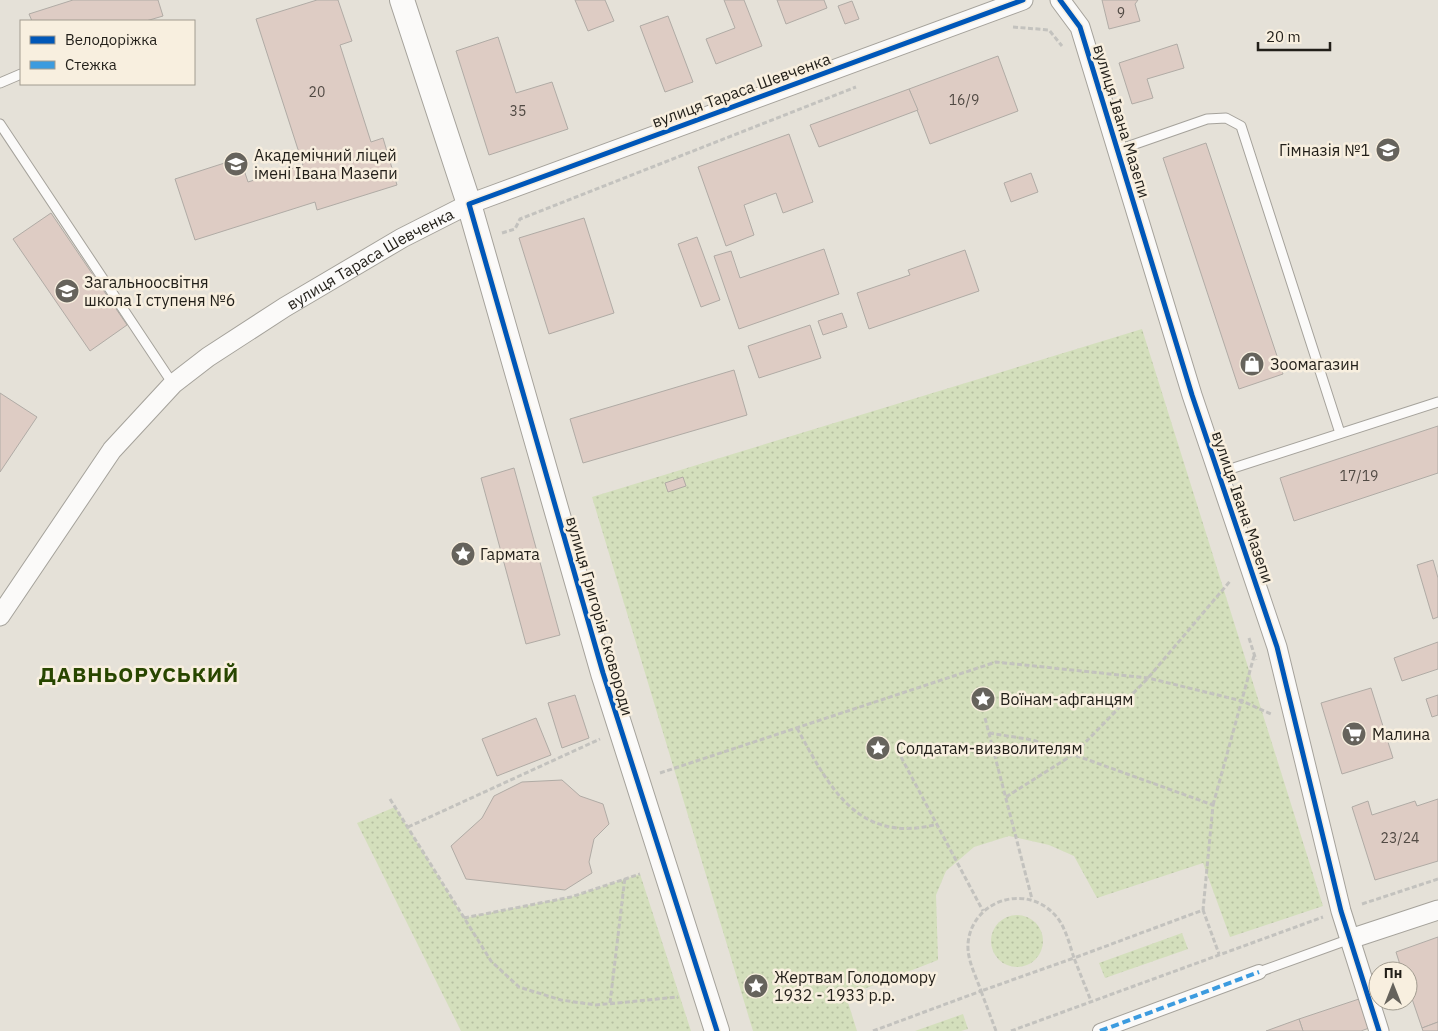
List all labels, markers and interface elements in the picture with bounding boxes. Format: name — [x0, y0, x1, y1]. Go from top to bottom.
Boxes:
house number: 9 — [1117, 4, 1125, 22]
legend — [20, 20, 195, 85]
scale bar — [1258, 20, 1330, 52]
text: 20 m — [1266, 27, 1301, 46]
text: Велодоріжка — [65, 30, 157, 49]
street label: вулиця Івана Мазепи — [1089, 42, 1155, 200]
street label: вулиця Тараса Шевченка — [649, 48, 833, 132]
text: Стежка — [65, 55, 117, 74]
house number: 20 — [309, 83, 325, 101]
house number: 16/9 — [949, 91, 979, 109]
house number: 35 — [510, 102, 526, 120]
school or university icon: Гімназія №1 — [1375, 137, 1401, 163]
place label: Гімназія №1 — [1279, 140, 1370, 160]
place label: Академічний ліцей імені Івана Мазепи — [254, 145, 398, 183]
school or university icon: Академічний ліцей імені Івана Мазепи — [223, 151, 249, 177]
street label: вулиця Тараса Шевченка — [283, 203, 457, 314]
place label: Загальноосвітня школа І ступеня №6 — [84, 272, 235, 310]
school or university icon: Загальноосвітня школа І ступеня №6 — [54, 278, 80, 304]
shop icon: Зоомагазин — [1239, 351, 1265, 377]
place label: Зоомагазин — [1270, 354, 1359, 374]
street label: вулиця Івана Мазепи — [1208, 428, 1278, 586]
house number: 17/19 — [1340, 467, 1378, 485]
street label: вулиця Григорія Сковороди — [562, 514, 638, 718]
place icon: Гармата — [450, 541, 476, 567]
place label: Гармата — [480, 544, 540, 564]
district label: ДАВНЬОРУСЬКИЙ — [39, 660, 239, 688]
place icon: Воїнам-афганцям — [970, 686, 996, 712]
place label: Воїнам-афганцям — [1000, 689, 1133, 709]
supermarket icon: Малина — [1341, 721, 1367, 747]
place label: Малина — [1372, 724, 1431, 744]
place icon: Солдатам-визволителям — [865, 735, 891, 761]
place label: Солдатам-визволителям — [896, 738, 1083, 758]
house number: 23/24 — [1381, 829, 1419, 847]
north arrow — [1368, 961, 1418, 1011]
text: Пн — [1384, 964, 1402, 982]
place label: Жертвам Голодомору 1932 - 1933 р.р. — [774, 967, 936, 1005]
place icon: Жертвам Голодомору 1932 - 1933 р.р. — [743, 973, 769, 999]

